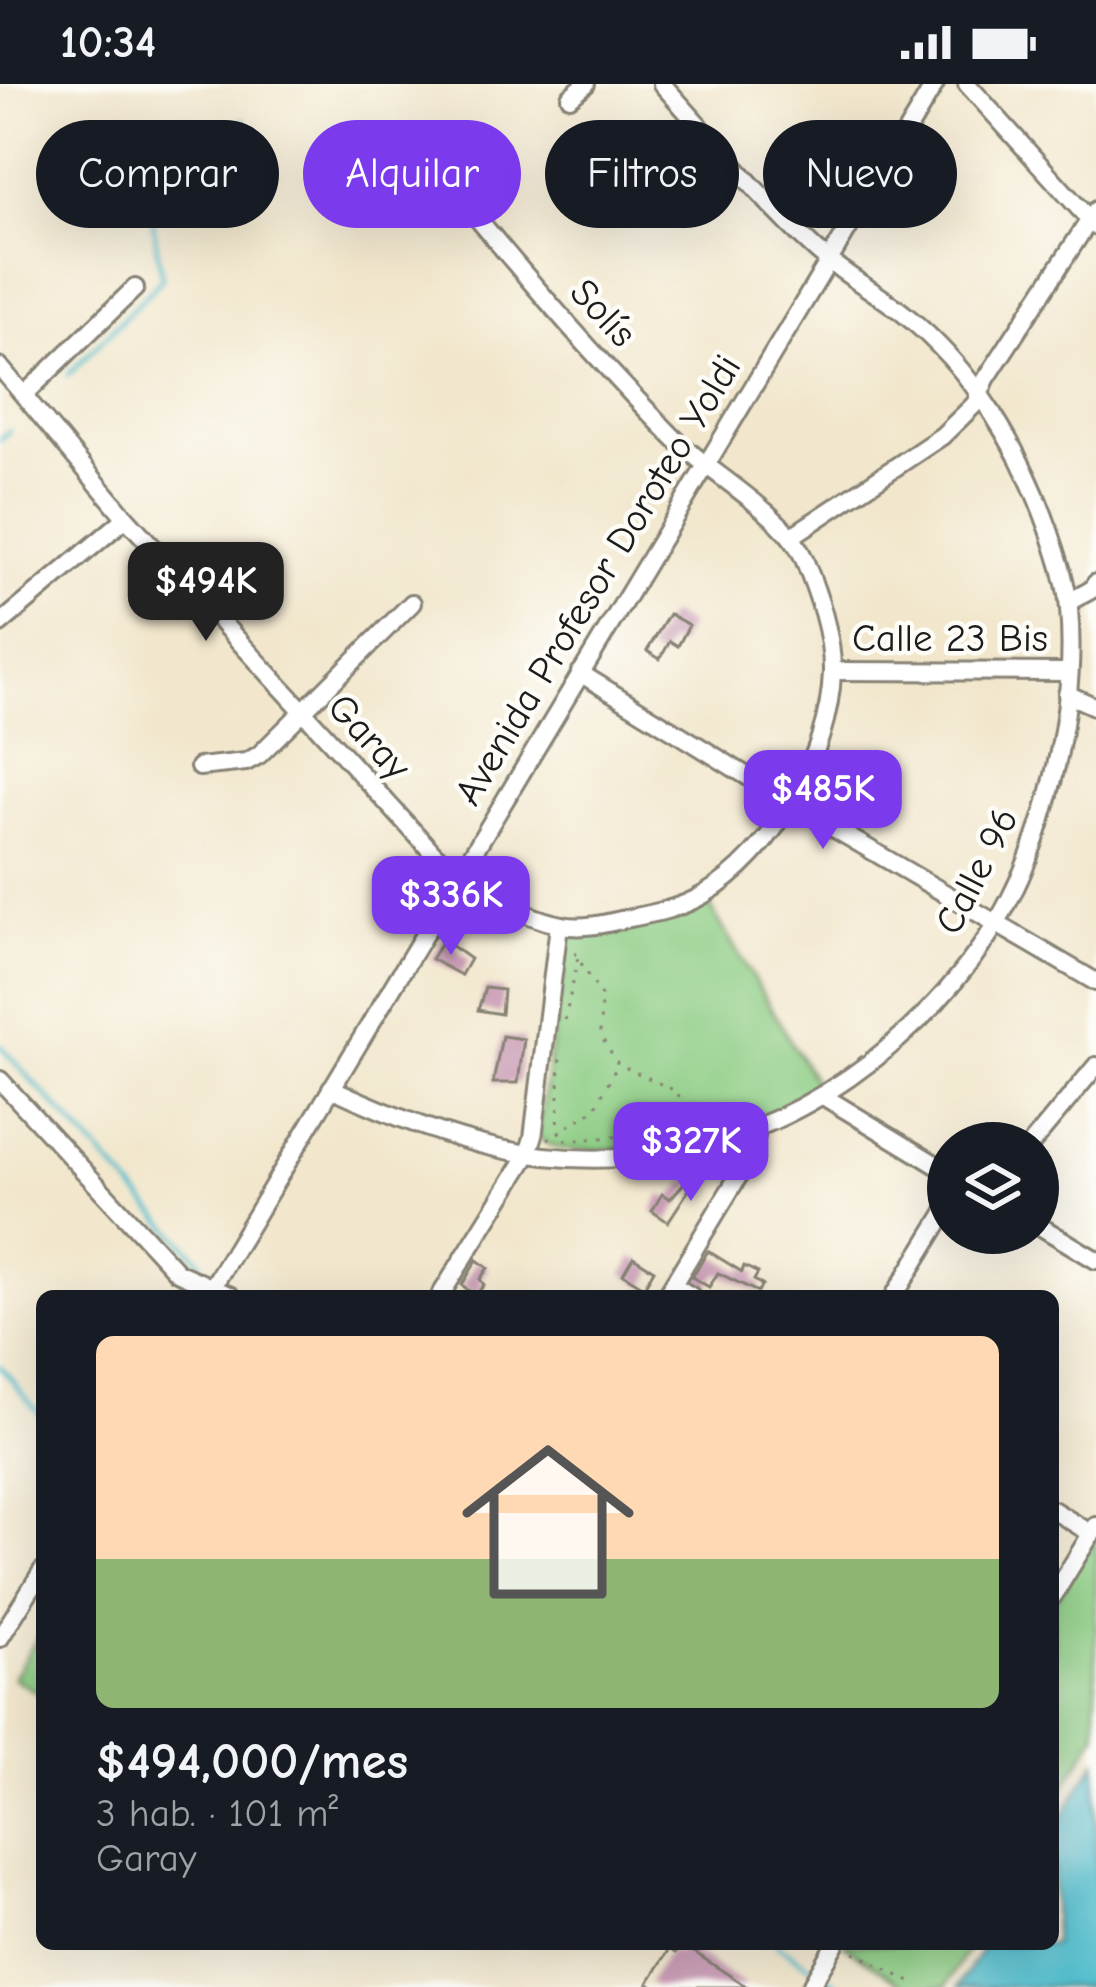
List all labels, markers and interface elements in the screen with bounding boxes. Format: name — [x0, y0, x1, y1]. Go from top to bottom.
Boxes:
text: 10:34 — [60, 16, 156, 68]
chip: Comprar — [36, 120, 279, 228]
chip: Alquilar — [303, 120, 521, 228]
chip: Filtros — [545, 120, 739, 228]
chip: Nuevo — [763, 120, 957, 228]
street label: Solís — [561, 270, 645, 356]
street label: Avenida Profesor Doroteo Yoldi — [446, 347, 750, 813]
pin: $494K — [122, 542, 290, 644]
text: $494K — [155, 558, 257, 603]
street label: Calle 23 Bis — [852, 616, 1048, 661]
street label: Garay — [318, 685, 420, 789]
pin: $485K — [739, 750, 907, 852]
text: $485K — [771, 766, 875, 811]
street label: Calle 96 — [926, 800, 1028, 942]
pin: $336K — [367, 856, 535, 958]
text: $336K — [399, 872, 503, 917]
pin: $327K — [607, 1102, 775, 1204]
text: $327K — [640, 1118, 742, 1163]
map controls — [927, 1122, 1059, 1254]
button: layers — [927, 1122, 1059, 1254]
icon: home — [440, 1414, 656, 1630]
text: $494,000/mes — [96, 1732, 408, 1791]
text: 3 hab. · 101 m² — [96, 1791, 338, 1836]
text: Garay — [96, 1836, 196, 1881]

